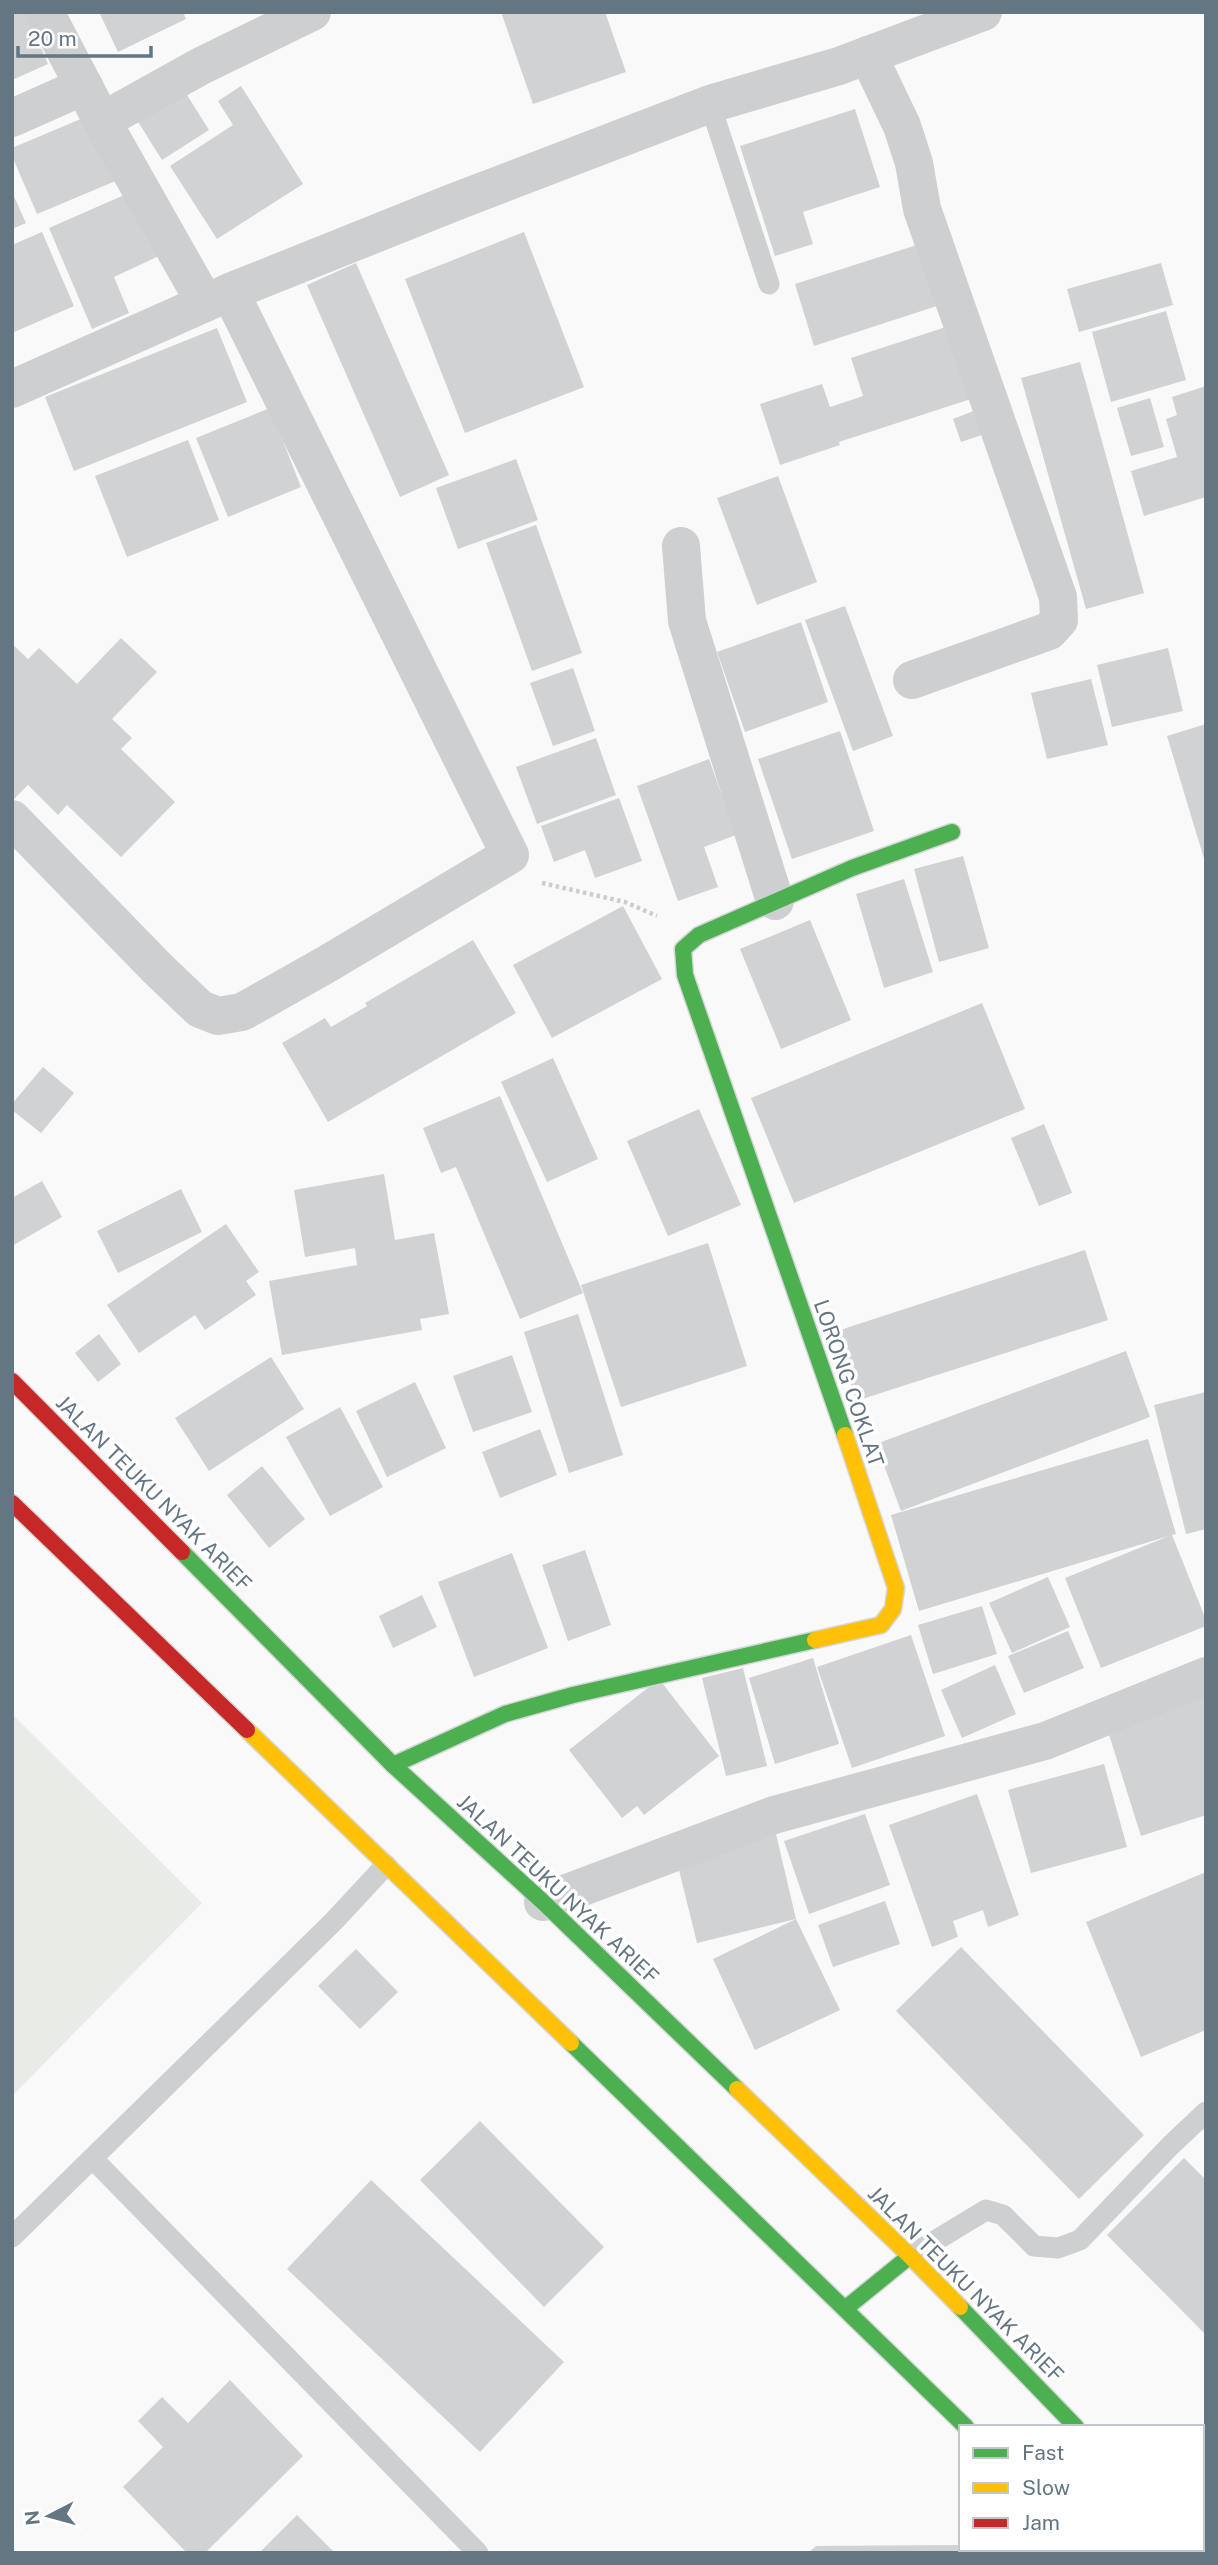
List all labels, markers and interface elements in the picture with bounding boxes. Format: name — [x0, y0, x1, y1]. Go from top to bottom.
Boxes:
scale bar — [18, 14, 150, 58]
text: 20 m — [28, 26, 77, 51]
street label: LORONG COKLAT — [809, 1296, 889, 1470]
street label: JALAN TEUKU NYAK ARIEF — [51, 1390, 257, 1596]
street label: JALAN TEUKU NYAK ARIEF — [452, 1789, 664, 1989]
street label: JALAN TEUKU NYAK ARIEF — [863, 2181, 1069, 2387]
legend — [959, 2425, 1204, 2551]
text: Fast — [1022, 2440, 1064, 2465]
text: Slow — [1022, 2475, 1070, 2500]
north arrow — [14, 2481, 84, 2551]
text: N — [20, 2509, 44, 2526]
text: Jam — [1022, 2510, 1060, 2535]

